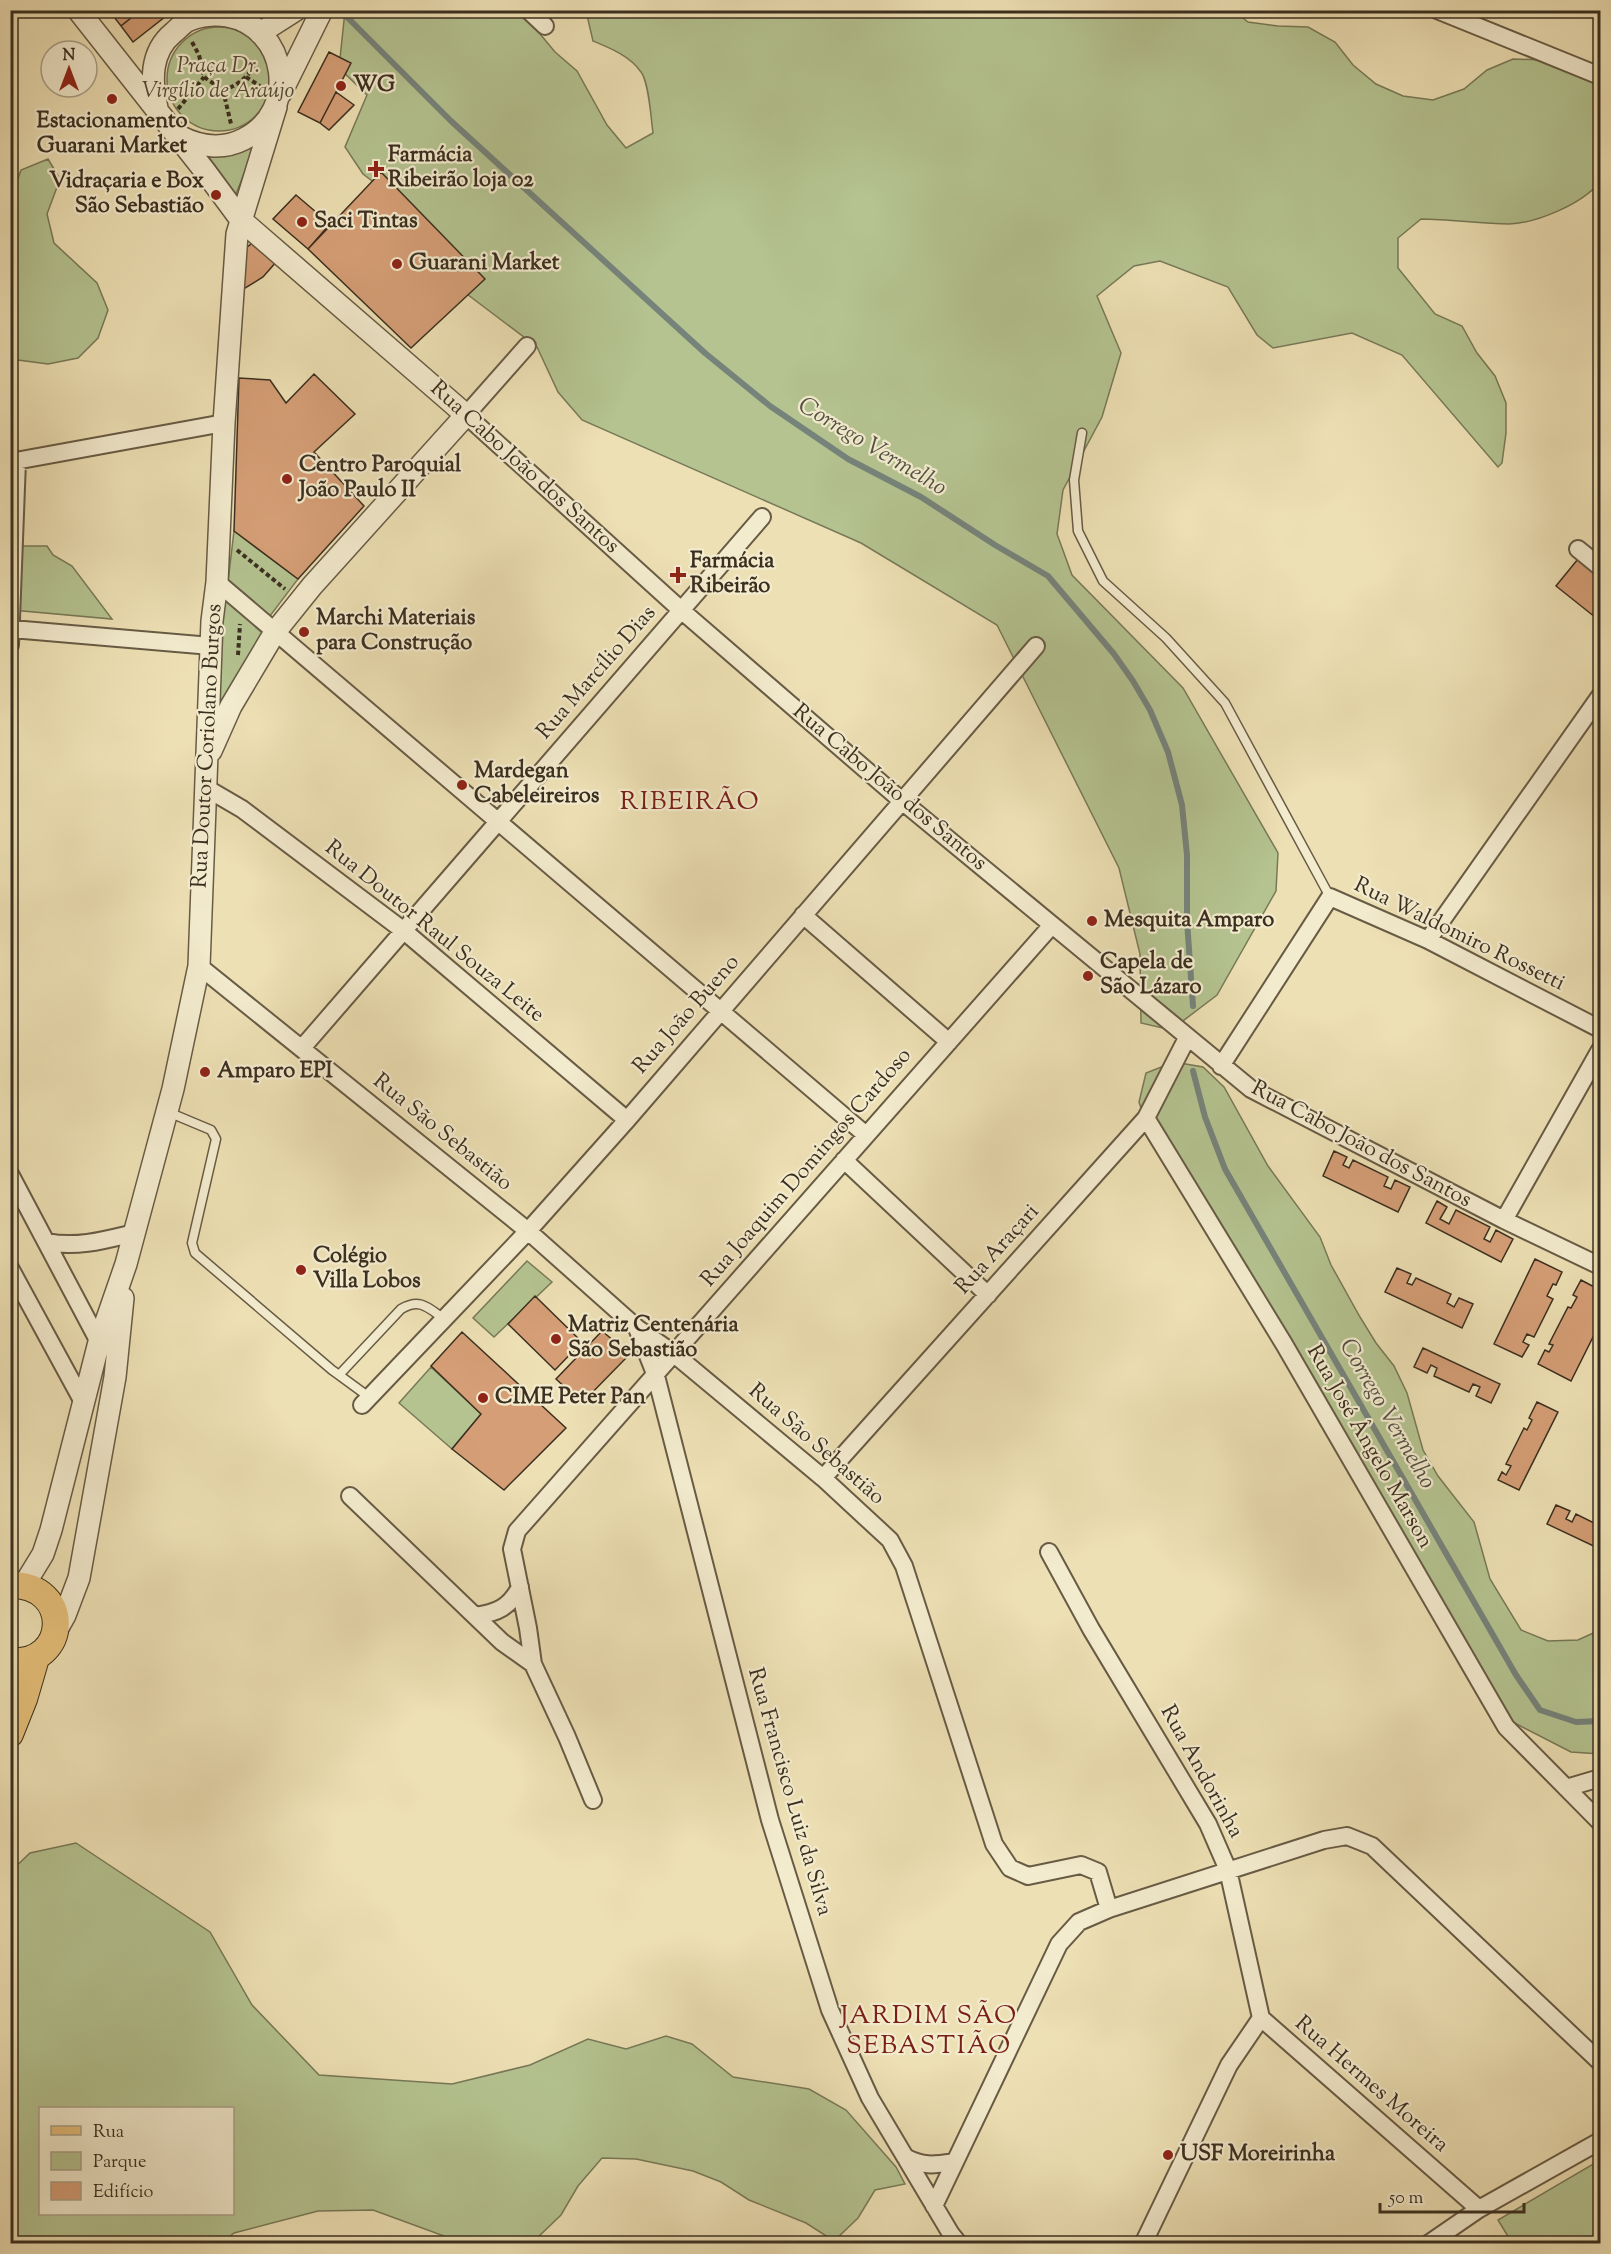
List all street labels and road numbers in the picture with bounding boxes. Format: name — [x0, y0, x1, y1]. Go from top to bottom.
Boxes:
street label: Rua Cabo João dos Santos — [422, 374, 626, 562]
street label: Rua Marcílio Dias — [530, 599, 664, 747]
street label: Rua Doutor Coriolano Burgos — [185, 603, 231, 889]
street label: Rua Cabo João dos Santos — [785, 697, 993, 879]
street label: Rua Doutor Raul Souza Leite — [317, 833, 551, 1031]
street label: Rua Waldomiro Rossetti — [1348, 870, 1570, 1000]
street label: Rua João Bueno — [626, 948, 748, 1082]
street label: Rua Joaquim Domingos Cardoso — [694, 1041, 920, 1295]
street label: Rua São Sebastião — [365, 1066, 519, 1200]
street label: Rua Cabo João dos Santos — [1245, 1073, 1477, 1217]
street label: Rua Araçari — [948, 1198, 1048, 1302]
street label: Rua José Ângelo Marson — [1297, 1339, 1441, 1555]
street label: Rua São Sebastião — [741, 1377, 891, 1513]
street label: Rua Francisco Luiz da Silva — [738, 1664, 840, 1920]
street label: Rua Andorinha — [1151, 1699, 1251, 1845]
street label: Rua Hermes Moreira — [1287, 2009, 1455, 2161]

